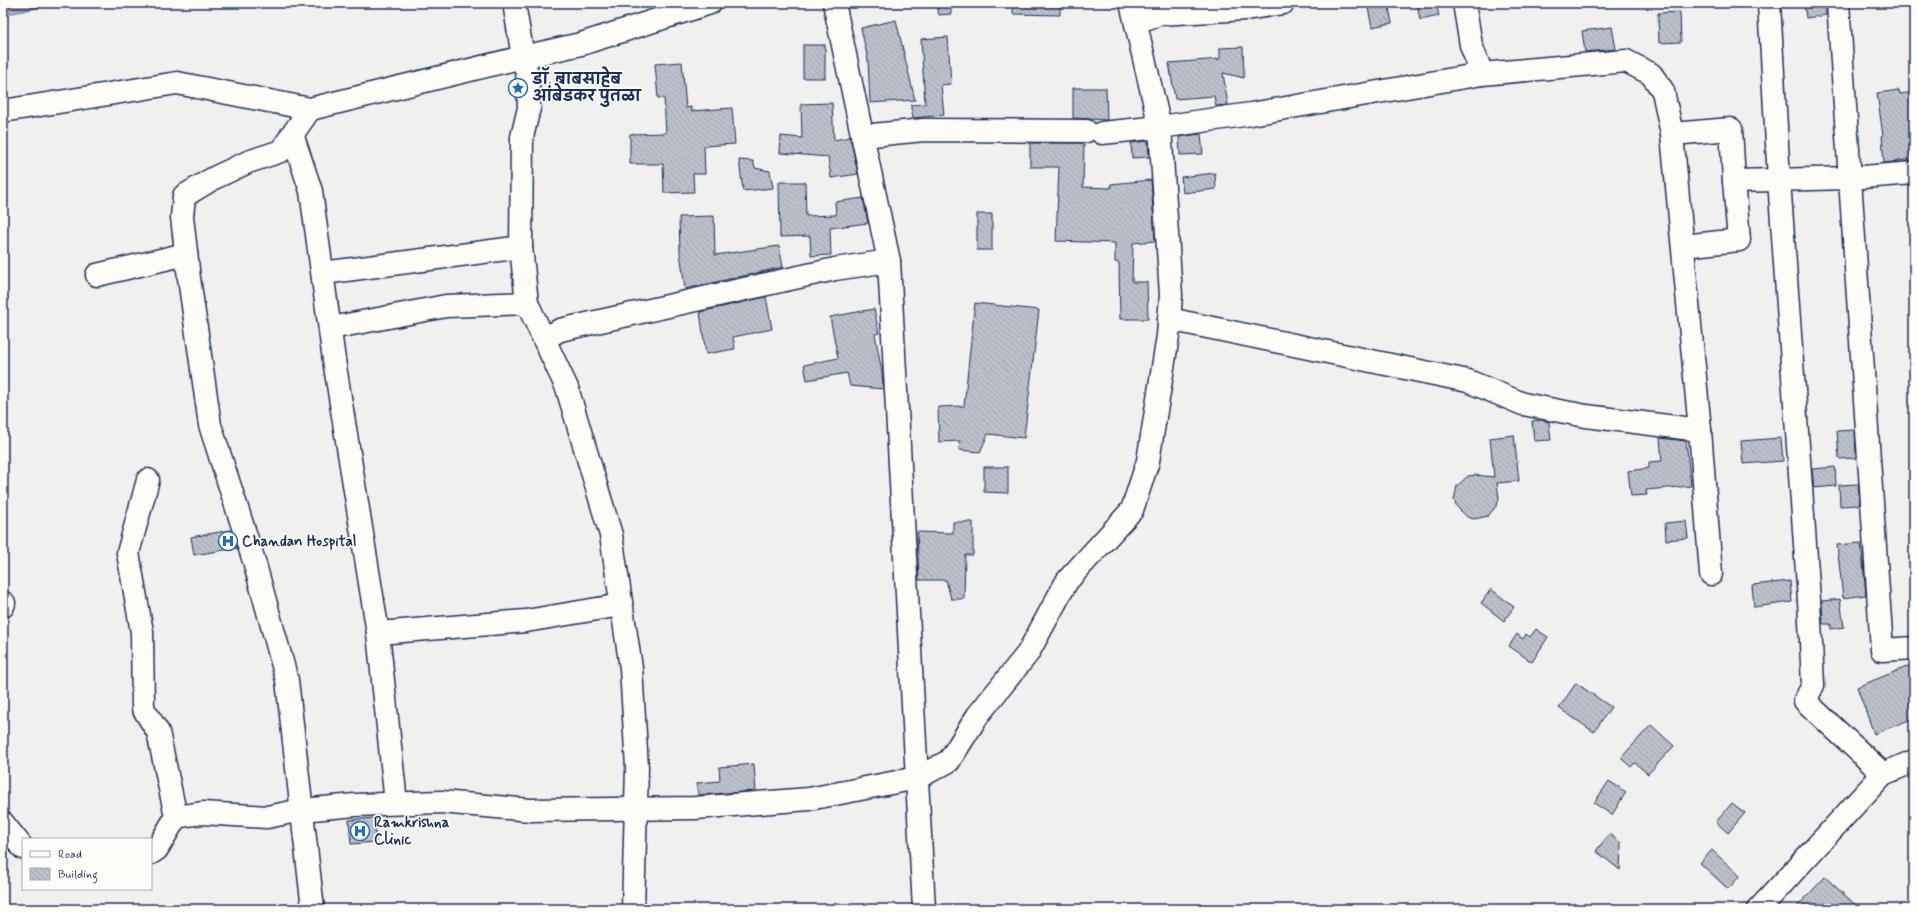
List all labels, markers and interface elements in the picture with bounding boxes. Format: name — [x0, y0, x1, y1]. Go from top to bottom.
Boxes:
place label: डॉ. बाबसाहेब आंबेडकर पुतळा — [530, 66, 642, 107]
place icon: डॉ. बाबसाहेब आंबेडकर पुतळा — [507, 77, 529, 99]
hospital icon: Chandan Hospital — [217, 530, 239, 552]
place label: Chandan Hospital — [242, 532, 357, 552]
place label: Ramkrishna Clinic — [374, 813, 450, 850]
hospital icon: Ramkrishna Clinic — [349, 820, 371, 842]
legend — [22, 838, 152, 890]
text: Road — [58, 847, 82, 863]
text: Building — [58, 867, 98, 884]

